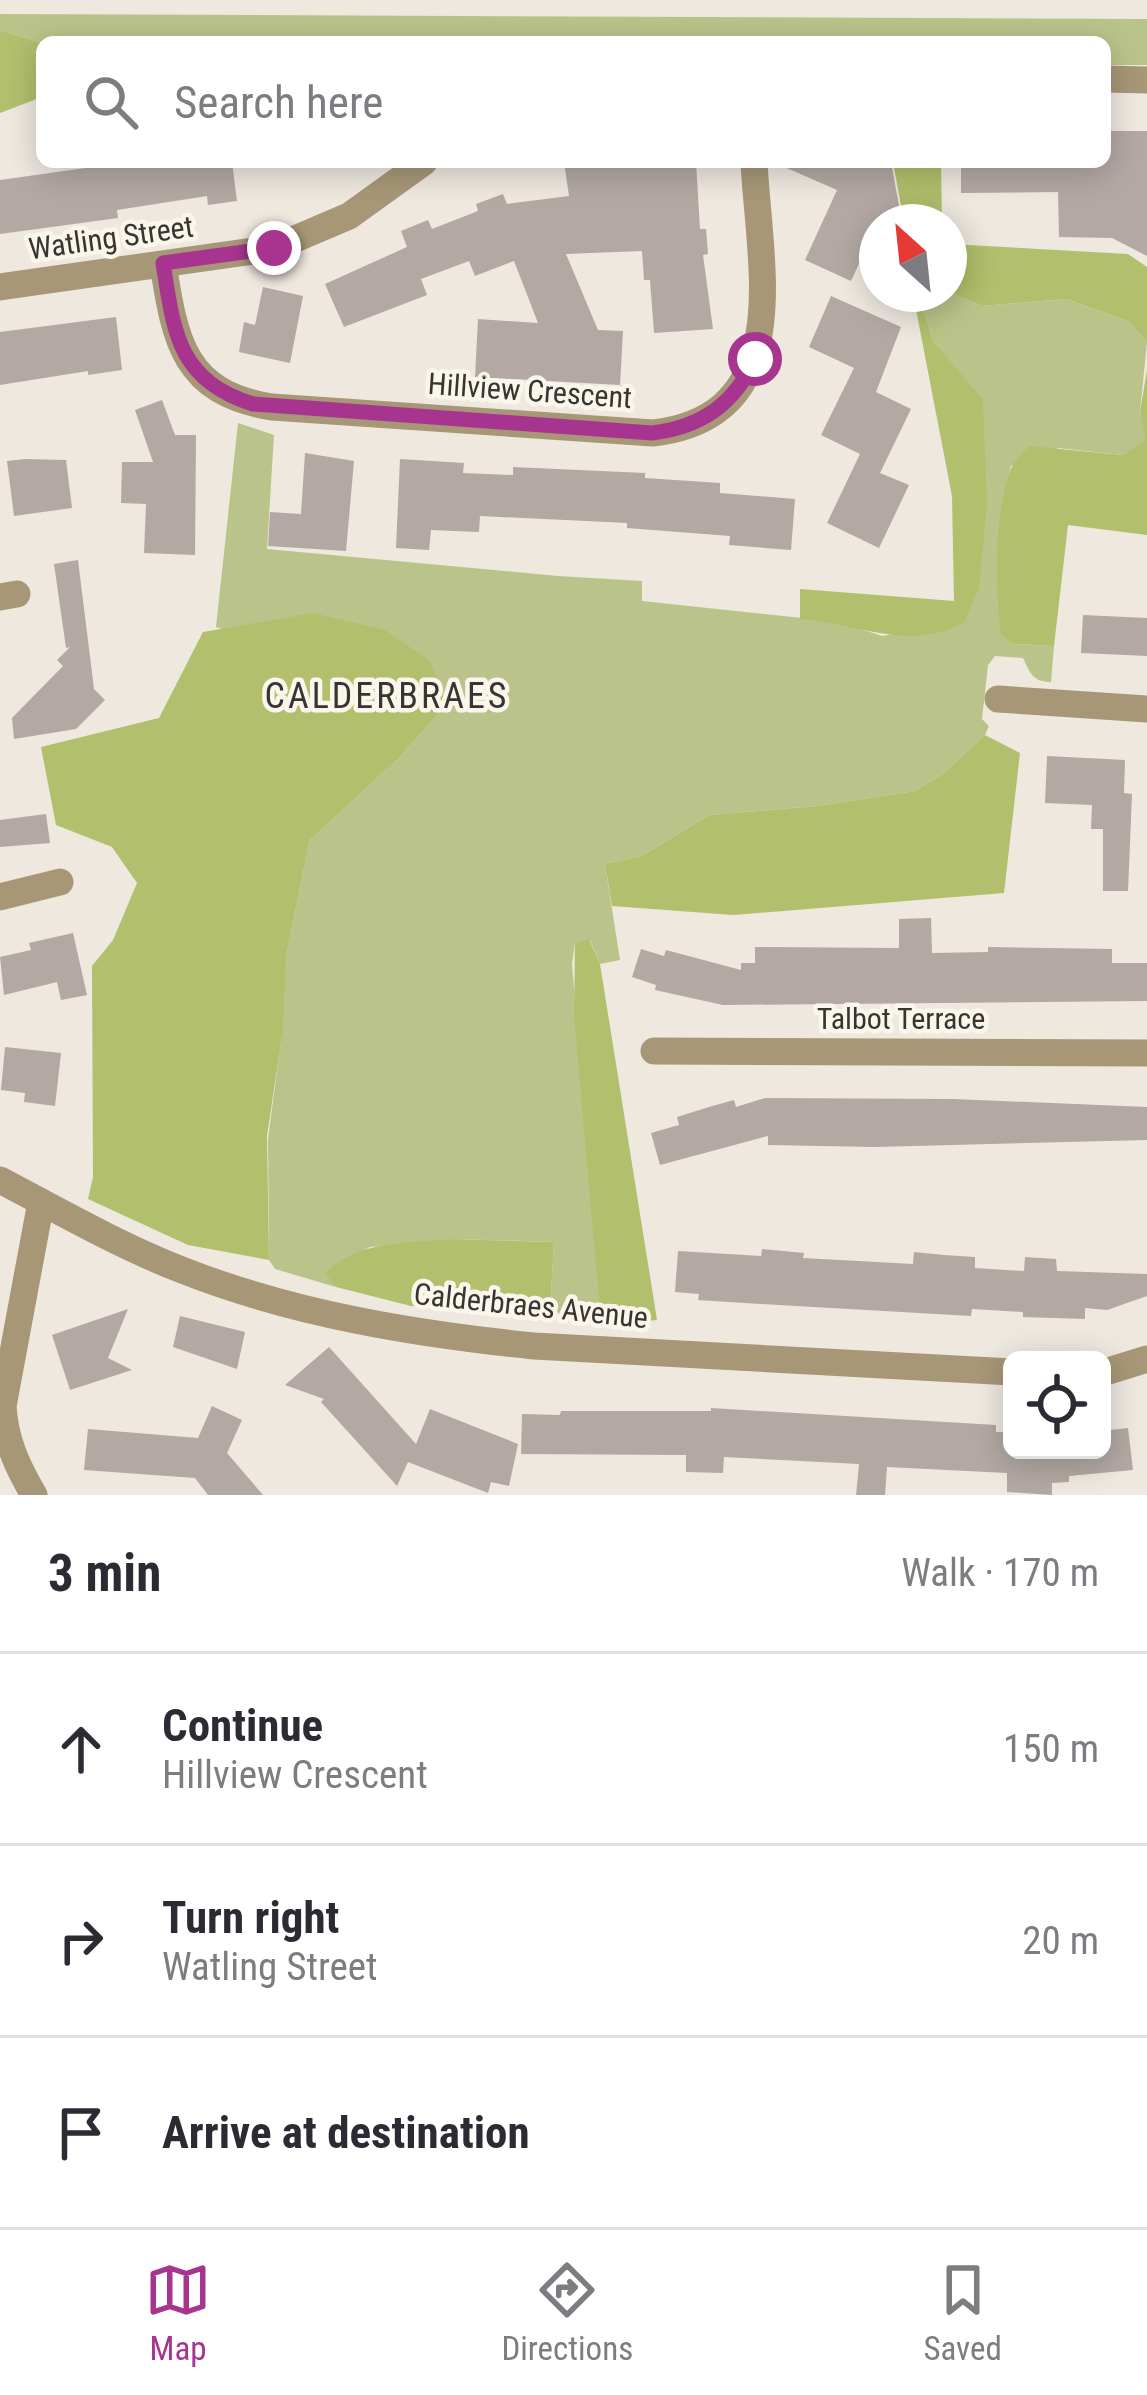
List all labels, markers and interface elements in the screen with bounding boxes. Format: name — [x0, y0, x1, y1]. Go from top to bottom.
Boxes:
search box — [36, 36, 1111, 168]
icon: search — [78, 69, 144, 135]
text: Search here — [174, 76, 383, 129]
north arrow — [859, 204, 967, 312]
street label: Watling Street — [26, 209, 196, 266]
route end — [247, 221, 301, 275]
route start — [728, 332, 782, 386]
street label: Hillview Crescent — [427, 366, 633, 415]
district label: CALDERBRAES — [265, 675, 509, 717]
street label: Talbot Terrace — [817, 1001, 985, 1036]
street label: Calderbraes Avenue — [412, 1276, 650, 1335]
map controls — [1003, 1351, 1111, 1459]
button: locate — [1003, 1351, 1111, 1459]
text: 3 min — [48, 1544, 161, 1603]
text: Walk · 170 m — [901, 1550, 1099, 1596]
text: Continue — [162, 1699, 323, 1752]
icon: ahead — [48, 1716, 114, 1782]
text: 150 m — [1003, 1726, 1099, 1772]
text: Hillview Crescent — [162, 1752, 428, 1798]
text: Turn right — [162, 1891, 339, 1944]
icon: right — [48, 1908, 114, 1974]
text: 20 m — [1022, 1918, 1099, 1964]
text: Watling Street — [162, 1944, 378, 1990]
icon: arrive — [48, 2100, 114, 2166]
text: Arrive at destination — [162, 2106, 530, 2159]
tab: Map — [145, 2257, 211, 2368]
tab: Directions — [501, 2257, 633, 2368]
tab: Saved — [923, 2257, 1002, 2368]

